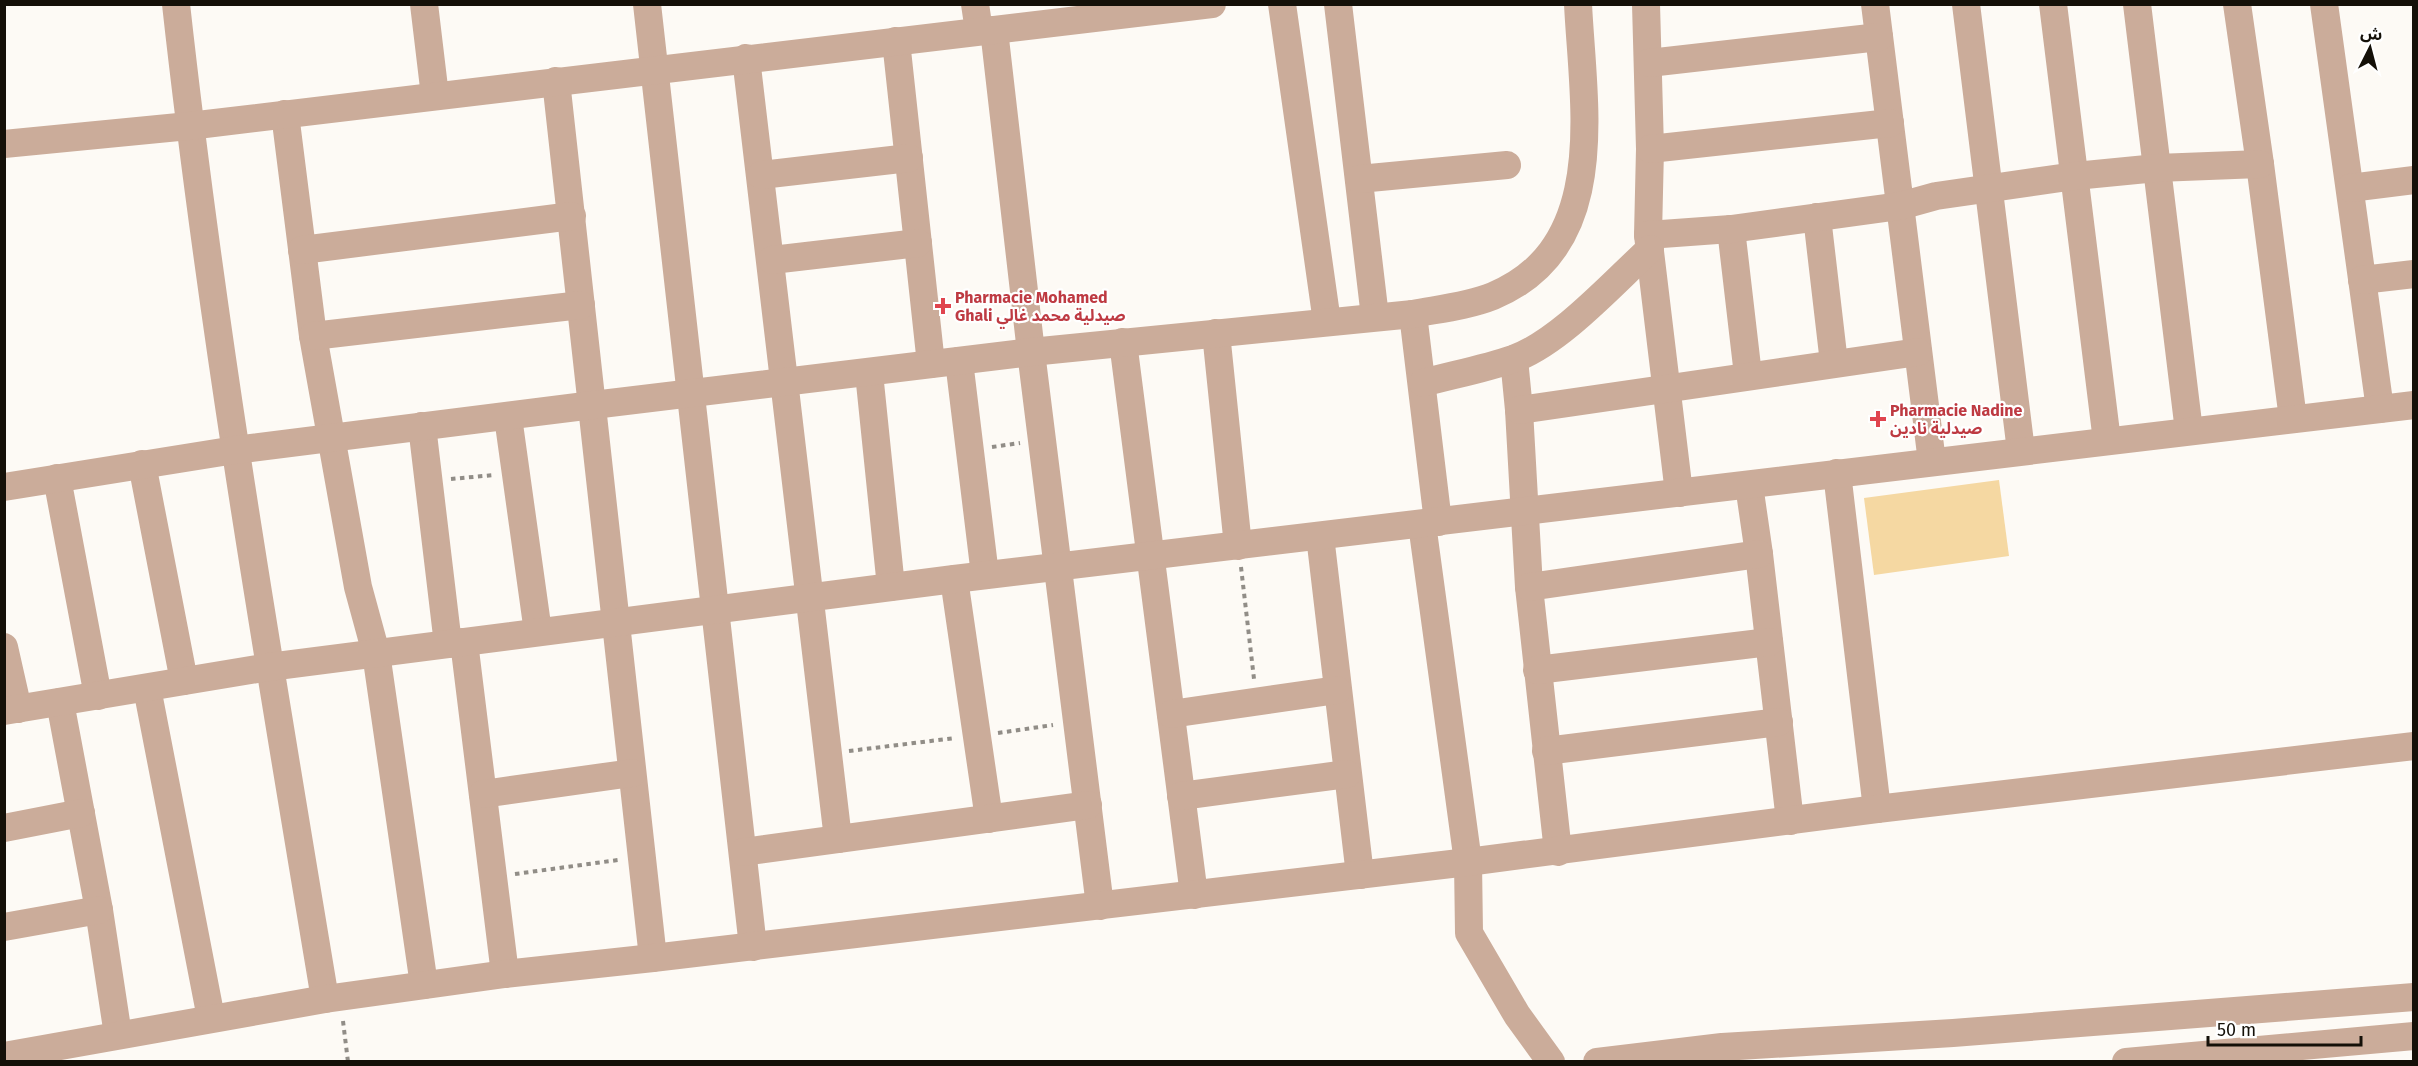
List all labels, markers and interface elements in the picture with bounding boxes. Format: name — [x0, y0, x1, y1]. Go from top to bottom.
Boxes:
north arrow — [2340, 18, 2400, 78]
text: ش — [2360, 23, 2383, 44]
place label: Pharmacie Mohamed Ghali صيدلية محمد غالي — [955, 288, 1126, 329]
marker: Pharmacie Mohamed Ghali صيدلية محمد غالي — [936, 299, 950, 313]
place label: Pharmacie Nadine صيدلية نادين — [1890, 401, 2023, 438]
marker: Pharmacie Nadine صيدلية نادين — [1871, 412, 1885, 426]
scale bar — [2208, 1009, 2361, 1047]
text: 50 m — [2217, 1019, 2256, 1041]

